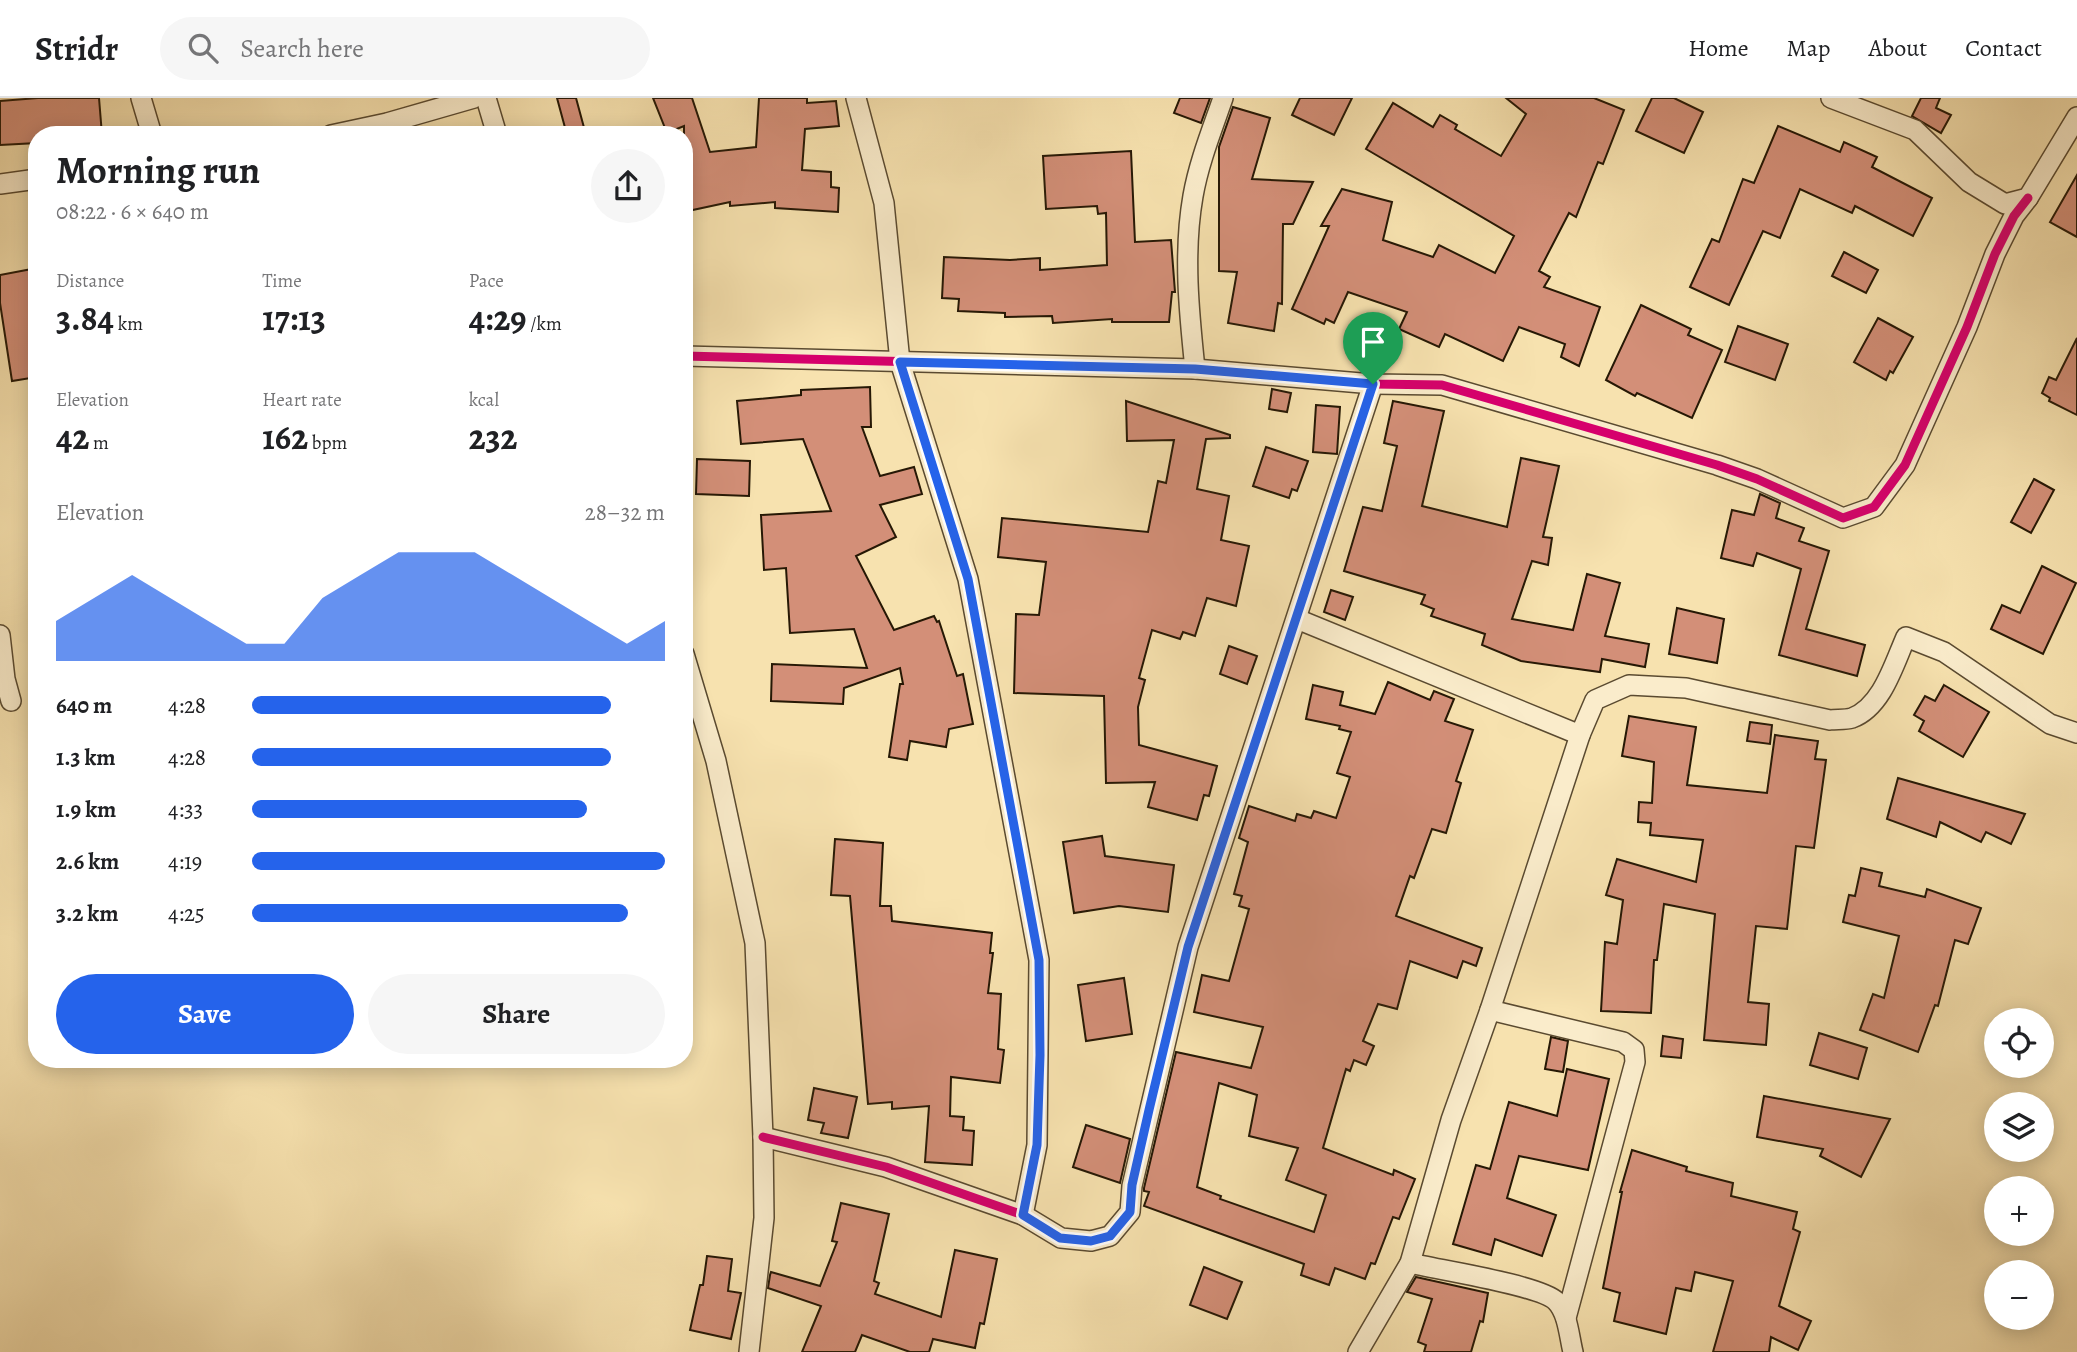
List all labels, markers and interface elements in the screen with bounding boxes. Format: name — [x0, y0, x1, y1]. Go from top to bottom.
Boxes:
search box — [160, 17, 650, 80]
text: Stridr — [35, 26, 118, 71]
icon: search — [184, 29, 222, 67]
text: Search here — [240, 31, 364, 66]
text: Home — [1688, 32, 1749, 64]
text: Map — [1787, 32, 1831, 64]
text: About — [1869, 32, 1927, 64]
text: Contact — [1965, 32, 2042, 64]
text: Morning run — [56, 144, 260, 196]
button: share — [591, 149, 665, 223]
text: 08:22 · 6 × 640 m — [56, 196, 209, 227]
text: Distance — [56, 268, 124, 294]
text: Time — [262, 268, 302, 294]
text: Pace — [469, 268, 504, 294]
text: 3.84 — [56, 294, 114, 342]
text: 17:13 — [262, 294, 326, 342]
text: 4:29 — [469, 294, 527, 342]
text: km — [114, 311, 143, 337]
text: /km — [527, 311, 562, 337]
pin — [1343, 312, 1403, 384]
icon: arrive — [1354, 323, 1392, 361]
text: Elevation — [56, 387, 129, 413]
text: Heart rate — [262, 387, 342, 413]
text: kcal — [469, 387, 499, 413]
text: 42 — [56, 413, 89, 461]
text: 162 — [262, 413, 308, 461]
text: 232 — [469, 413, 518, 461]
text: m — [89, 430, 109, 456]
text: bpm — [308, 430, 347, 456]
text: Elevation — [56, 497, 144, 528]
text: 28–32 m — [585, 497, 665, 528]
text: 640 m — [56, 690, 112, 721]
text: 4:28 — [168, 690, 206, 721]
text: 1.3 km — [56, 742, 116, 773]
text: 4:28 — [168, 742, 206, 773]
text: 1.9 km — [56, 794, 116, 825]
text: 4:33 — [168, 794, 203, 825]
text: 2.6 km — [56, 846, 119, 877]
text: 4:19 — [168, 846, 202, 877]
text: 3.2 km — [56, 898, 119, 929]
text: 4:25 — [168, 898, 205, 929]
button: Save — [56, 974, 354, 1054]
button: Share — [368, 974, 665, 1054]
map controls — [1984, 1008, 2054, 1330]
button: locate — [1984, 1008, 2054, 1078]
button: layers — [1984, 1092, 2054, 1162]
button: + — [1984, 1176, 2054, 1246]
button: − — [1984, 1260, 2054, 1330]

